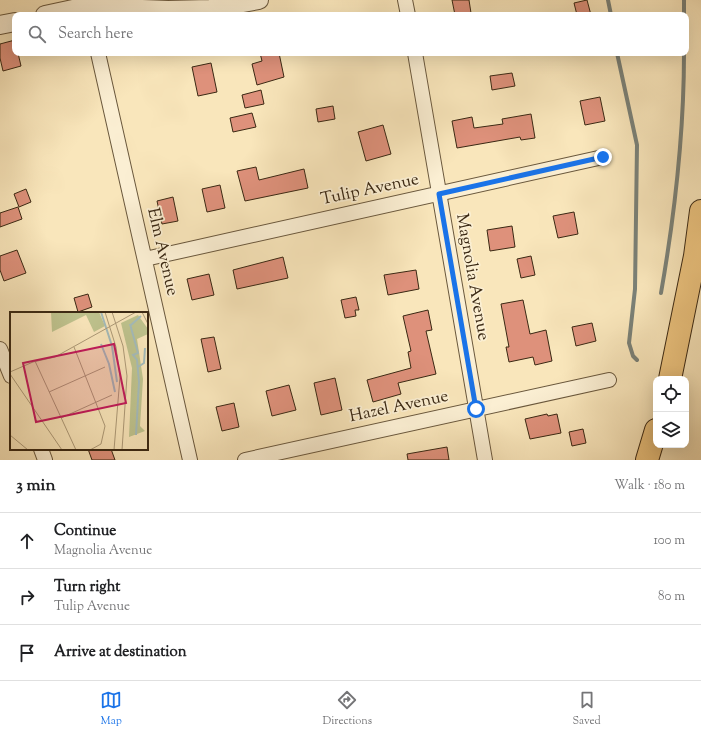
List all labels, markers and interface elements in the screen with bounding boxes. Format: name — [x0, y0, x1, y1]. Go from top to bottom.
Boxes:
search box — [12, 12, 689, 56]
icon: search — [26, 23, 48, 45]
text: Search here — [58, 24, 133, 45]
route end — [594, 148, 612, 166]
street label: Tulip Avenue — [319, 168, 421, 212]
street label: Elm Avenue — [140, 206, 184, 298]
street label: Magnolia Avenue — [449, 212, 495, 342]
inset map — [10, 312, 148, 450]
map controls — [653, 376, 689, 448]
button: locate — [653, 376, 689, 412]
street label: Hazel Avenue — [347, 385, 451, 429]
route start — [467, 400, 485, 418]
button: layers — [653, 412, 689, 448]
text: 3 min — [16, 474, 55, 498]
text: Walk · 180 m — [614, 477, 685, 495]
text: Continue — [54, 521, 116, 542]
icon: ahead — [16, 530, 38, 552]
text: 100 m — [653, 532, 685, 550]
text: Magnolia Avenue — [54, 542, 152, 560]
text: Turn right — [54, 577, 120, 598]
icon: right — [16, 586, 38, 608]
text: 80 m — [658, 588, 685, 606]
text: Tulip Avenue — [54, 598, 130, 616]
icon: arrive — [16, 642, 38, 664]
text: Arrive at destination — [54, 642, 187, 663]
tab: Map — [100, 689, 122, 729]
tab: Directions — [323, 689, 372, 729]
tab: Saved — [573, 689, 601, 729]

